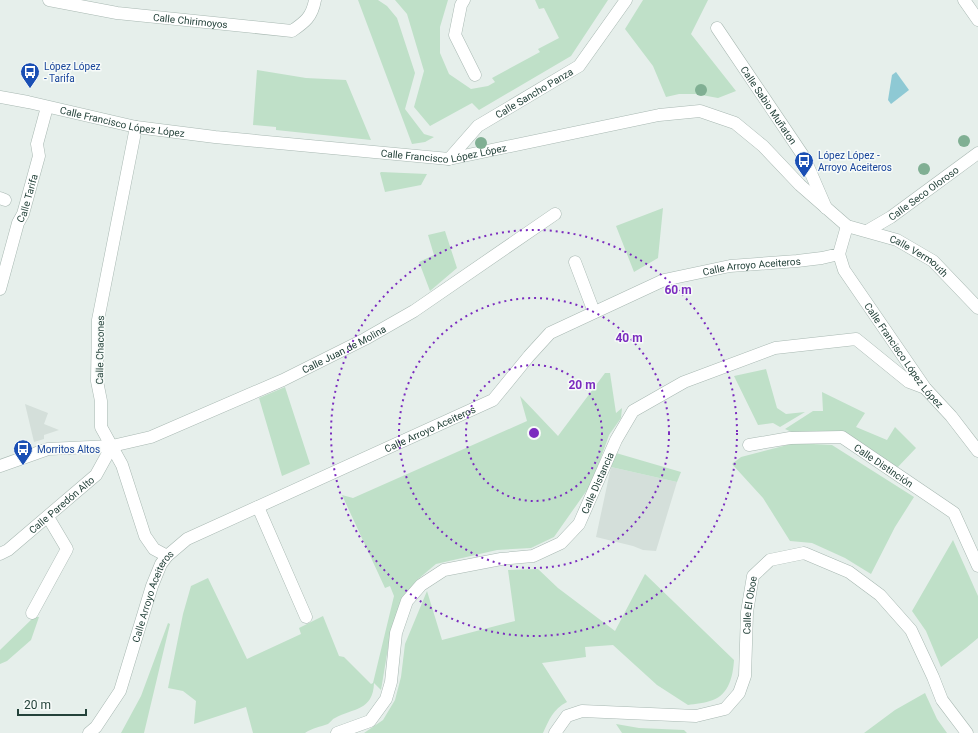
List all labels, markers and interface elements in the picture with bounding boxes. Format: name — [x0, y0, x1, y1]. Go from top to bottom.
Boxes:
street label: Calle Chirimoyos — [153, 11, 228, 30]
bus stop icon: López López - Tarifa — [19, 61, 41, 89]
place label: López López - Tarifa — [44, 61, 100, 84]
street label: Calle Sabio Muñaton — [739, 64, 799, 146]
street label: Calle Sancho Panza — [493, 66, 575, 120]
street label: Calle Francisco López López — [59, 104, 186, 139]
street label: Calle Francisco López López — [380, 142, 507, 164]
bus stop icon: López López - Arroyo Aceiteros — [793, 150, 815, 178]
place label: López López - Arroyo Aceiteros — [818, 150, 892, 173]
street label: Calle Seco Oloroso — [886, 164, 961, 223]
street label: Calle Tarifa — [14, 173, 39, 224]
street label: Calle Vermouth — [889, 233, 950, 279]
street label: Calle Arroyo Aceiteros — [702, 255, 801, 277]
text: 60 m — [664, 283, 692, 297]
street label: Calle Francisco López López — [863, 300, 946, 410]
street label: Calle Chacones — [94, 315, 106, 385]
street label: Calle Juan de Molina — [300, 323, 388, 375]
text: 40 m — [615, 331, 643, 345]
text: 20 m — [568, 378, 596, 392]
street label: Calle Arroyo Aceiteros — [383, 403, 477, 454]
centre of rings — [527, 426, 541, 440]
bus stop icon: Morritos Altos — [12, 438, 34, 466]
street label: Calle Distinción — [852, 441, 915, 489]
place label: Morritos Altos — [37, 444, 100, 455]
street label: Calle Distancia — [579, 450, 615, 515]
street label: Calle Paredón Alto — [26, 474, 96, 535]
street label: Calle Arroyo Aceiteros — [130, 548, 175, 644]
street label: Calle El Oboe — [741, 575, 758, 634]
scale bar — [18, 691, 86, 717]
text: 20 m — [24, 698, 51, 712]

